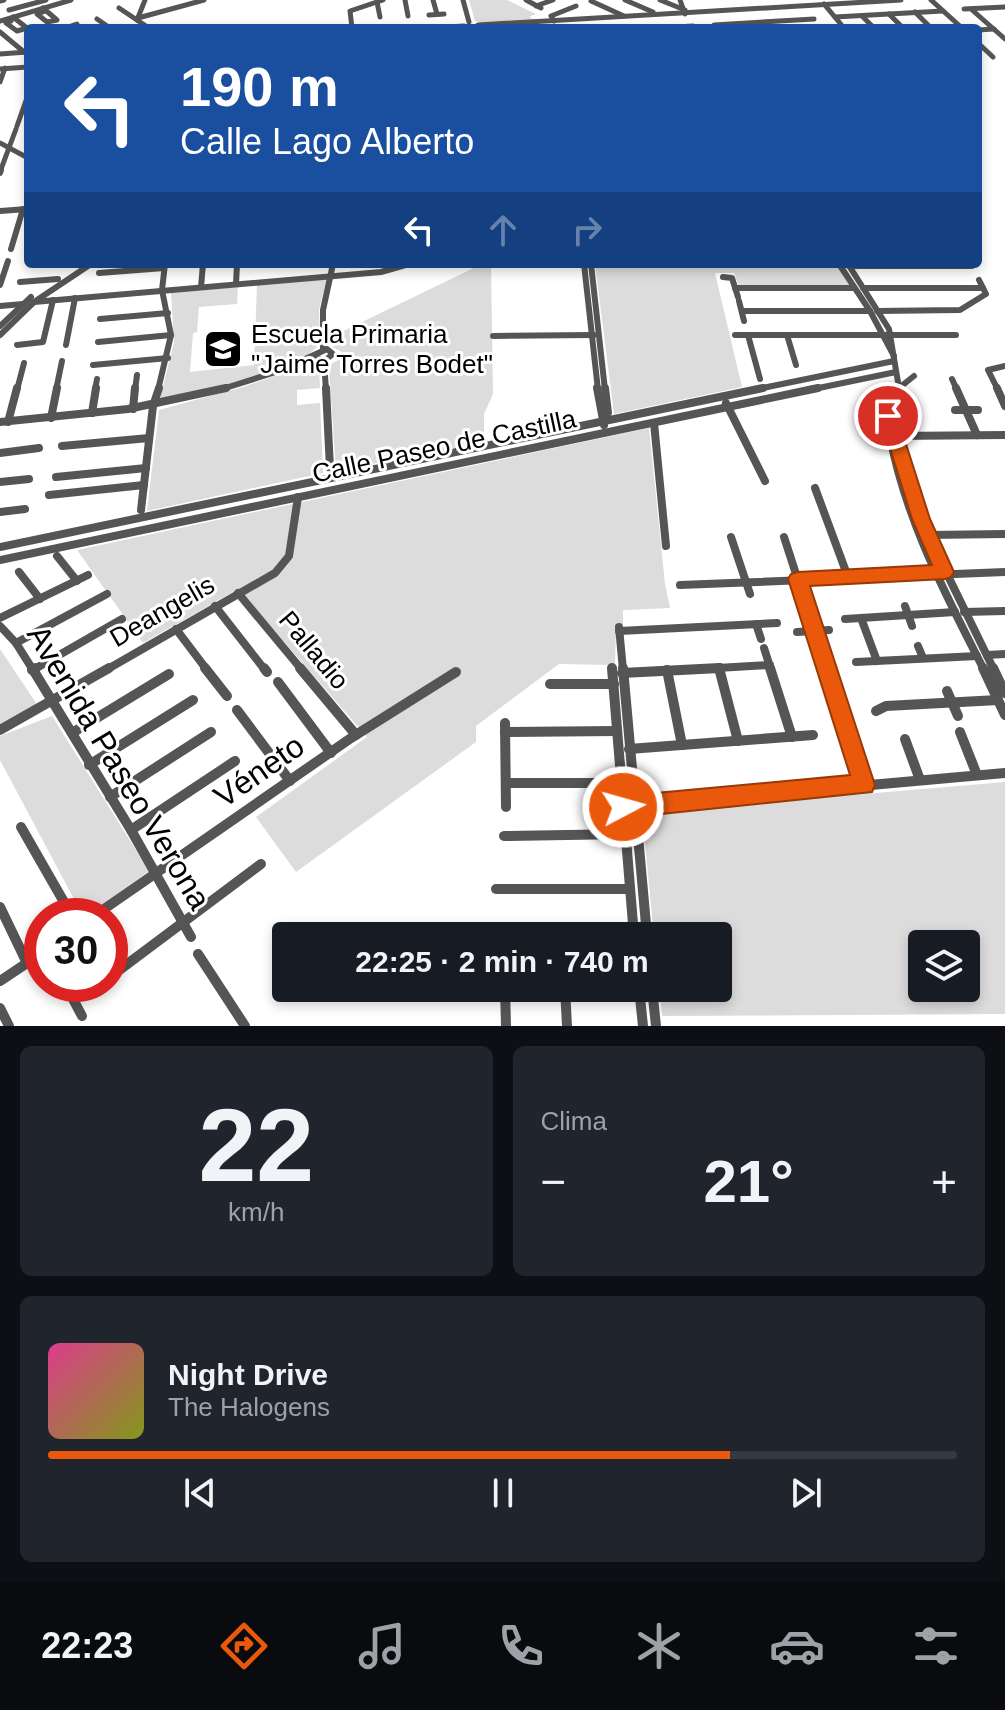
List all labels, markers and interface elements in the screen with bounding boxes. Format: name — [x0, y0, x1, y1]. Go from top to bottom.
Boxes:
text: 190 m — [180, 55, 339, 118]
icon: left — [48, 56, 152, 160]
text: Calle Lago Alberto — [180, 121, 474, 162]
icon: left — [397, 208, 441, 252]
icon: ahead — [481, 208, 525, 252]
icon: right — [565, 208, 609, 252]
place label: Escuela Primaria "Jaime Torres Bodet" — [251, 319, 493, 379]
school or university icon: Escuela Primaria "Jaime Torres Bodet" — [202, 328, 244, 370]
pin — [854, 382, 922, 450]
icon: arrive — [866, 394, 910, 438]
street label: Calle Paseo de Castilla — [309, 403, 579, 489]
street label: Deangelis — [104, 569, 220, 653]
street label: Palladio — [273, 605, 355, 695]
street label: Avenida Paseo Verona — [20, 618, 218, 916]
street label: Véneto — [207, 727, 311, 815]
position arrow — [581, 765, 665, 849]
speed limit sign: 30 — [24, 898, 128, 1002]
map controls — [908, 930, 980, 1002]
button: layers — [908, 930, 980, 1002]
text: 22:25 · 2 min · 740 m — [355, 945, 649, 978]
text: 22 — [198, 1087, 314, 1203]
text: Clima — [541, 1106, 607, 1136]
text: 21° — [703, 1148, 794, 1215]
text: − — [541, 1157, 566, 1206]
text: + — [931, 1157, 957, 1206]
text: km/h — [228, 1197, 284, 1227]
text: Night Drive — [168, 1358, 328, 1391]
text: The Halogens — [168, 1392, 330, 1422]
icon: previous — [178, 1471, 222, 1515]
icon: pause — [481, 1471, 525, 1515]
icon: next — [784, 1471, 828, 1515]
icon: directions — [216, 1618, 272, 1674]
icon: music — [354, 1618, 410, 1674]
icon: phone — [493, 1618, 549, 1674]
icon: climate — [631, 1618, 687, 1674]
icon: car — [769, 1618, 825, 1674]
icon: filters — [908, 1618, 964, 1674]
text: 22:23 — [41, 1625, 133, 1666]

